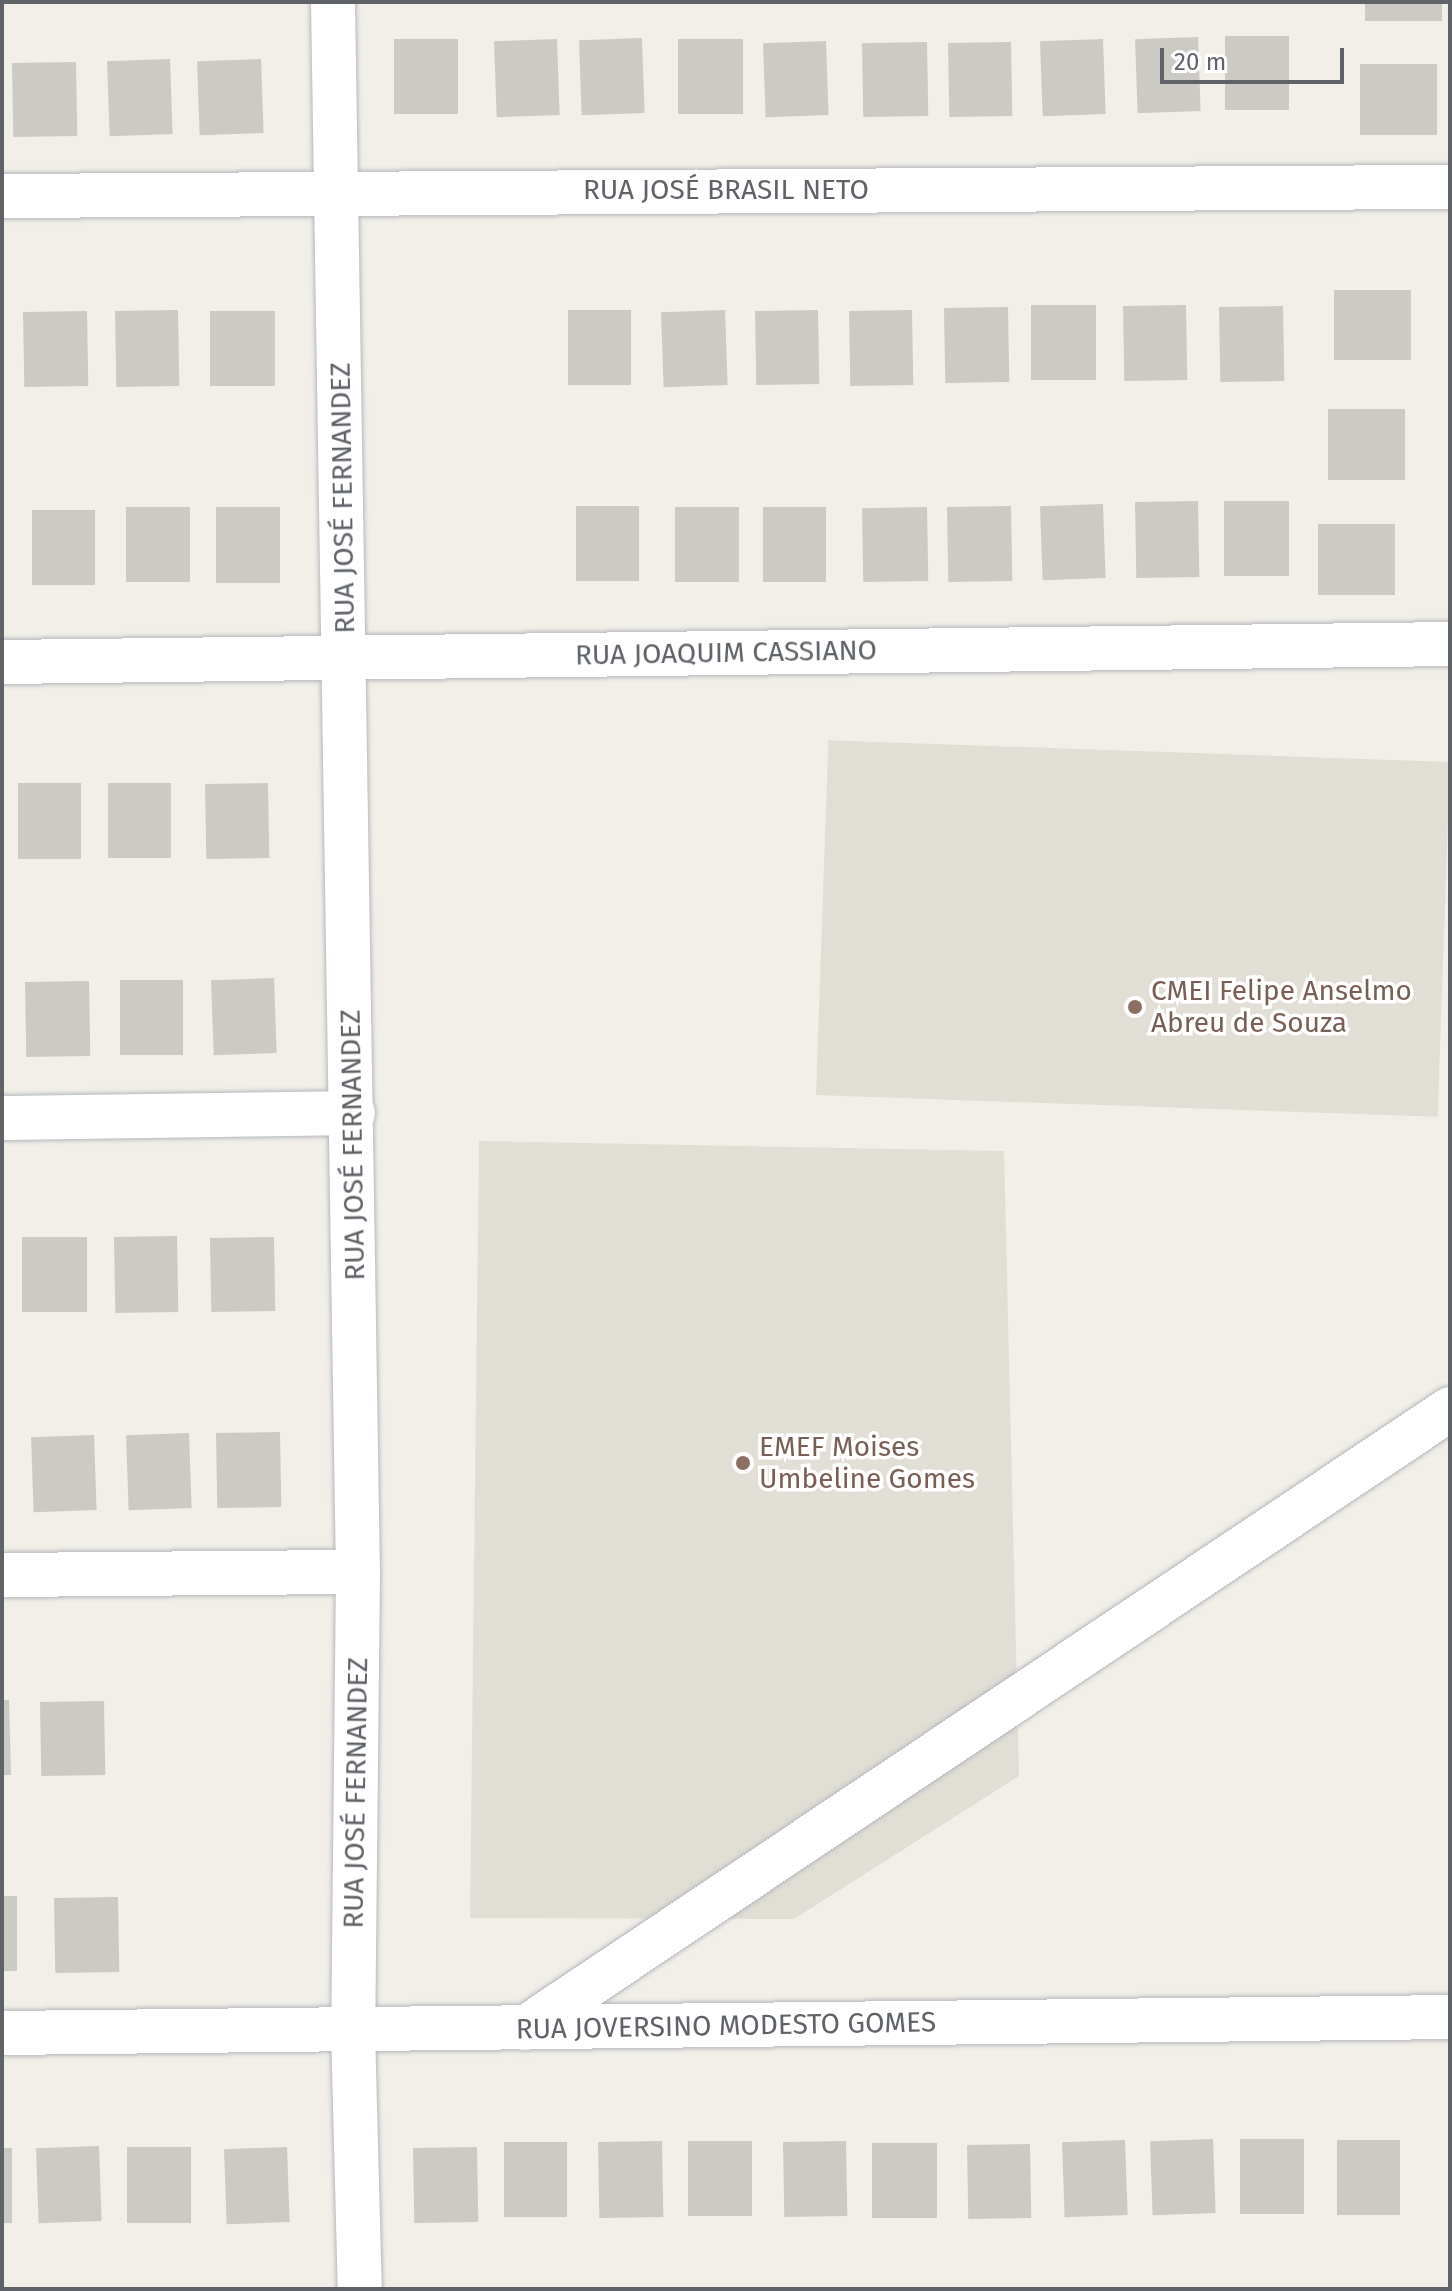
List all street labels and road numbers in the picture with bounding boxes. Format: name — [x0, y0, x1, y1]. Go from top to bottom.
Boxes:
street label: RUA JOSÉ BRASIL NETO — [583, 173, 869, 207]
street label: RUA JOSÉ FERNANDEZ — [324, 362, 362, 634]
street label: RUA JOAQUIM CASSIANO — [575, 634, 877, 672]
street label: RUA JOSÉ FERNANDEZ — [334, 1009, 372, 1281]
street label: RUA JOSÉ FERNANDEZ — [337, 1657, 375, 1929]
street label: RUA JOVERSINO MODESTO GOMES — [516, 2006, 936, 2046]

